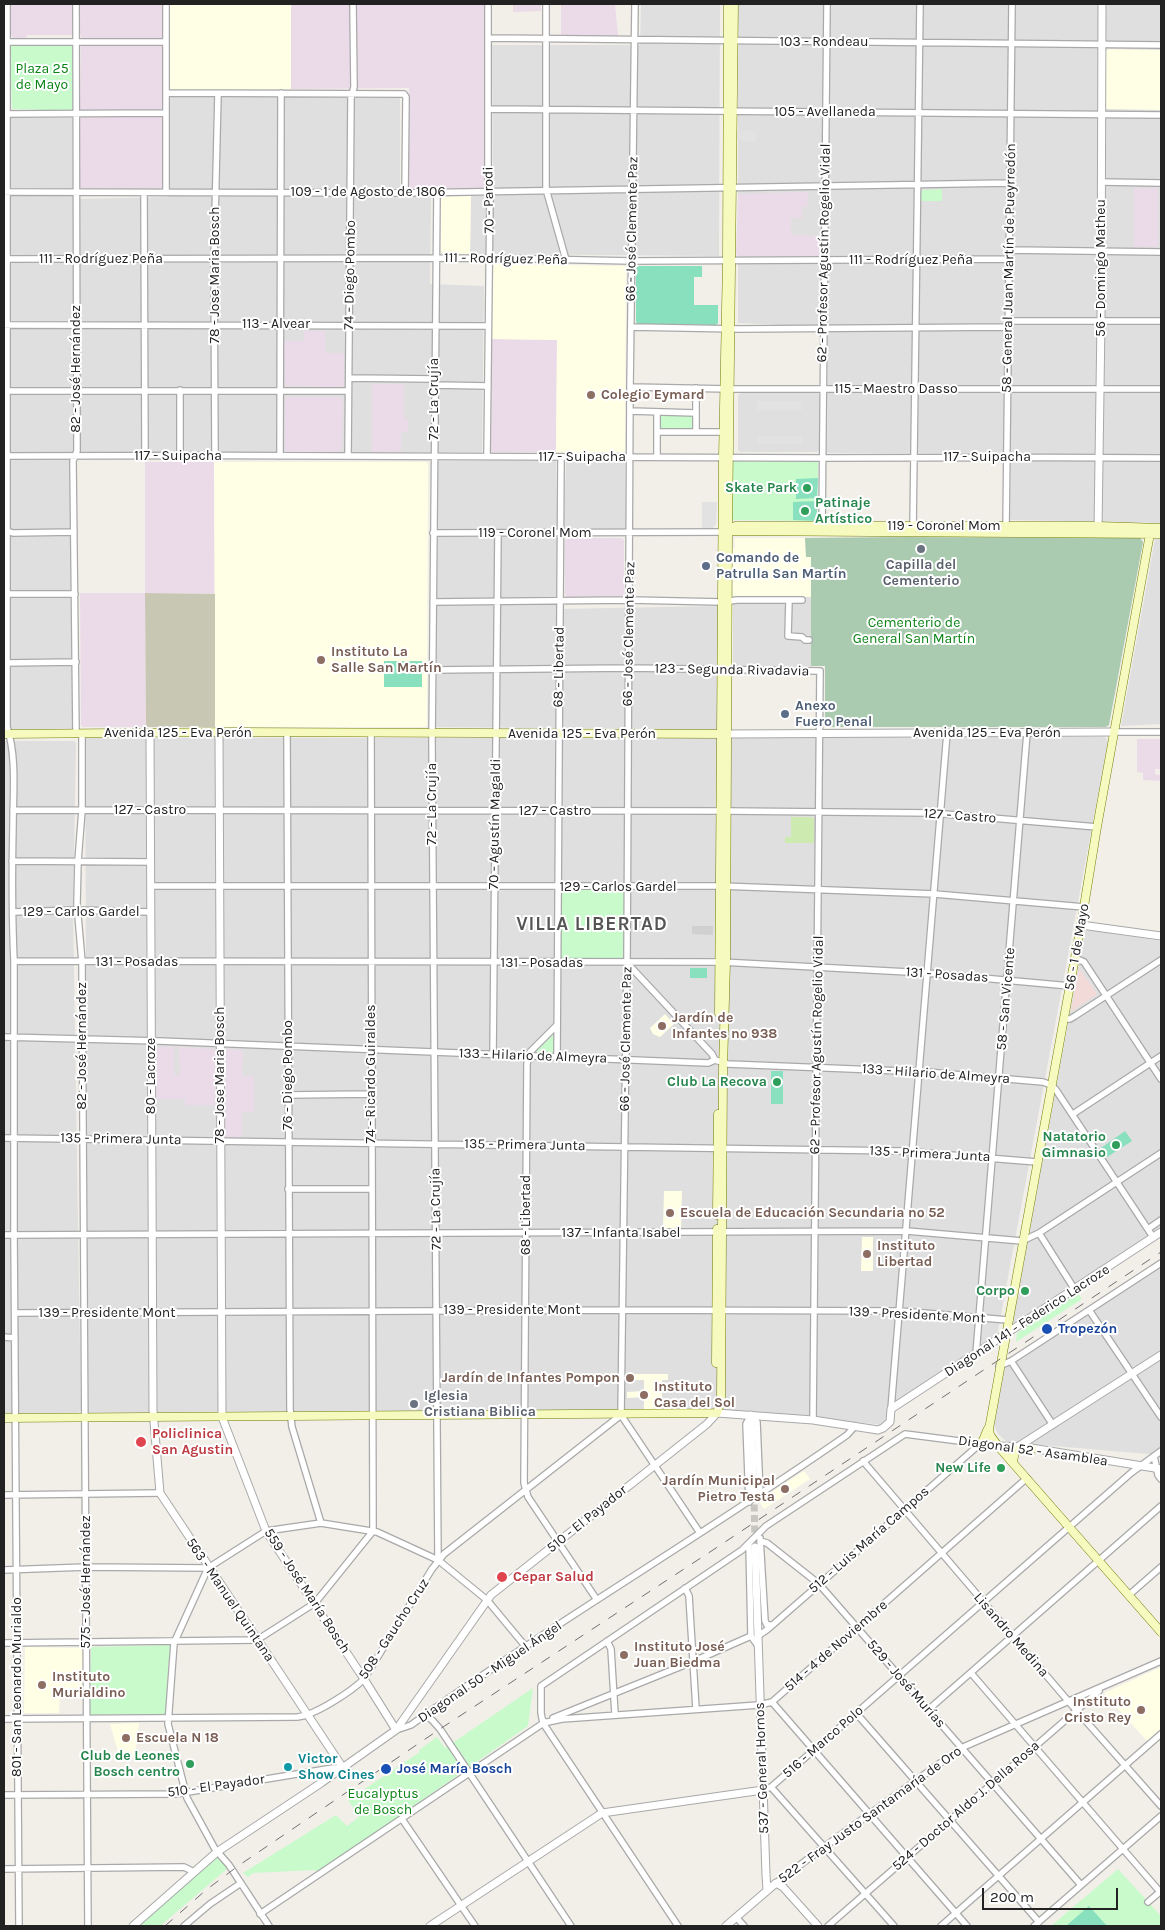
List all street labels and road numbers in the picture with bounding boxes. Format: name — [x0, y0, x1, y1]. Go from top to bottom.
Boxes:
street label: 103 - Rondeau — [779, 34, 869, 50]
street label: 105 - Avellaneda — [774, 104, 876, 120]
street label: 62 - Profesor Agustín Rogelio Vidal — [814, 143, 834, 363]
street label: 58 - General Juan Martín de Pueyrredón — [998, 143, 1020, 393]
street label: 66 - José Clemente Paz — [622, 156, 642, 302]
street label: 70 - Parodi — [480, 166, 498, 234]
street label: 109 - 1 de Agosto de 1806 — [291, 184, 445, 200]
street label: 56 - Domingo Matheu — [1093, 199, 1109, 337]
street label: 78 - Jose Maria Bosch — [207, 206, 223, 344]
street label: 74 - Diego Pombo — [341, 220, 359, 330]
street label: 111 - Rodríguez Peña — [444, 250, 568, 268]
street label: 111 - Rodríguez Peña — [39, 251, 163, 267]
street label: 111 - Rodríguez Peña — [849, 252, 973, 268]
street label: 82 - José Hernández — [68, 305, 84, 433]
street label: 113 - Alvear — [242, 316, 310, 332]
street label: 72 - La Crujía — [426, 358, 442, 440]
street label: 115 - Maestro Dasso — [834, 381, 958, 397]
street label: 117 - Suipacha — [134, 448, 222, 464]
street label: 117 - Suipacha — [538, 449, 626, 465]
street label: 117 - Suipacha — [943, 449, 1031, 465]
street label: 119 - Coronel Mom — [887, 518, 1001, 534]
street label: 119 - Coronel Mom — [478, 525, 592, 541]
street label: 66 - José Clemente Paz — [619, 561, 639, 707]
street label: 68 - Libertad — [550, 627, 568, 707]
street label: 123 - Segunda Rivadavia — [654, 660, 810, 680]
street label: Avenida 125 - Eva Perón — [104, 725, 252, 741]
street label: Avenida 125 - Eva Perón — [913, 725, 1061, 741]
street label: Avenida 125 - Eva Perón — [508, 726, 656, 742]
street label: 70 - Agustín Magaldi — [485, 758, 505, 890]
street label: 72 - La Crujía — [424, 763, 440, 845]
street label: 127 - Castro — [114, 802, 186, 818]
street label: 127 - Castro — [519, 803, 591, 819]
street label: 127 - Castro — [923, 805, 997, 827]
street label: 129 - Carlos Gardel — [559, 879, 677, 895]
street label: 56 - 1 de Mayo — [1061, 902, 1093, 992]
street label: 129 - Carlos Gardel — [22, 904, 140, 920]
street label: 62 - Profesor Agustín Rogelio Vidal — [807, 935, 827, 1155]
street label: 58 - San Vicente — [993, 947, 1019, 1051]
street label: 131 - Posadas — [96, 954, 178, 970]
street label: 131 - Posadas — [501, 955, 583, 971]
street label: 131 - Posadas — [905, 964, 989, 986]
street label: 66 - José Clemente Paz — [616, 966, 636, 1112]
street label: 82 - José Hernández — [74, 982, 90, 1110]
street label: 74 - Ricardo Guiraldes — [363, 1004, 379, 1144]
street label: 78 - Jose Maria Bosch — [212, 1006, 228, 1144]
street label: 76 - Diego Pombo — [280, 1020, 296, 1130]
street label: 80 - Lacroze — [143, 1038, 159, 1114]
street label: 133 - Hilario de Almeyra — [459, 1045, 607, 1067]
street label: 133 - Hilario de Almeyra — [861, 1060, 1011, 1088]
street label: 135 - Primera Junta — [60, 1130, 182, 1148]
street label: 135 - Primera Junta — [464, 1136, 586, 1154]
street label: 135 - Primera Junta — [869, 1142, 991, 1166]
street label: 72 - La Crujía — [427, 1168, 445, 1250]
street label: 68 - Libertad — [518, 1175, 534, 1255]
street label: 137 - Infanta Isabel — [562, 1225, 680, 1241]
street label: Diagonal 141 - Federico Lacroze — [941, 1261, 1113, 1381]
street label: 139 - Presidente Mont — [444, 1302, 580, 1318]
street label: 139 - Presidente Mont — [848, 1303, 986, 1327]
street label: 139 - Presidente Mont — [39, 1305, 175, 1321]
street label: Diagonal 52 - Asamblea — [957, 1432, 1109, 1470]
street label: 510 - El Payador — [544, 1482, 630, 1556]
street label: 512 - Luis María Campos — [805, 1483, 933, 1597]
street label: 575 - José Hernández — [78, 1515, 94, 1649]
street label: 559 - José María Bosch — [260, 1525, 354, 1657]
street label: 563 - Manuel Quintana — [182, 1535, 278, 1665]
street label: 508 - Gaucho Cruz — [355, 1575, 433, 1683]
street label: Lisandro Medina — [970, 1589, 1052, 1681]
street label: 801 - San Leonardo Murialdo — [9, 1597, 25, 1777]
street label: 514 - 4 de Noviembre — [781, 1597, 891, 1695]
street label: Diagonal 50 - Miguel Ángel — [415, 1617, 565, 1727]
street label: 529 - José Murías — [863, 1636, 949, 1732]
street label: 537 - General Hornos — [751, 1702, 773, 1834]
street label: 516 - Marco Polo — [779, 1702, 867, 1782]
street label: 524 - Doctor Aldo J. Della Rosa — [889, 1737, 1043, 1875]
street label: 522 - Fray Justo Santamaría de Oro — [775, 1743, 965, 1887]
street label: 510 - El Payador — [166, 1771, 266, 1801]

